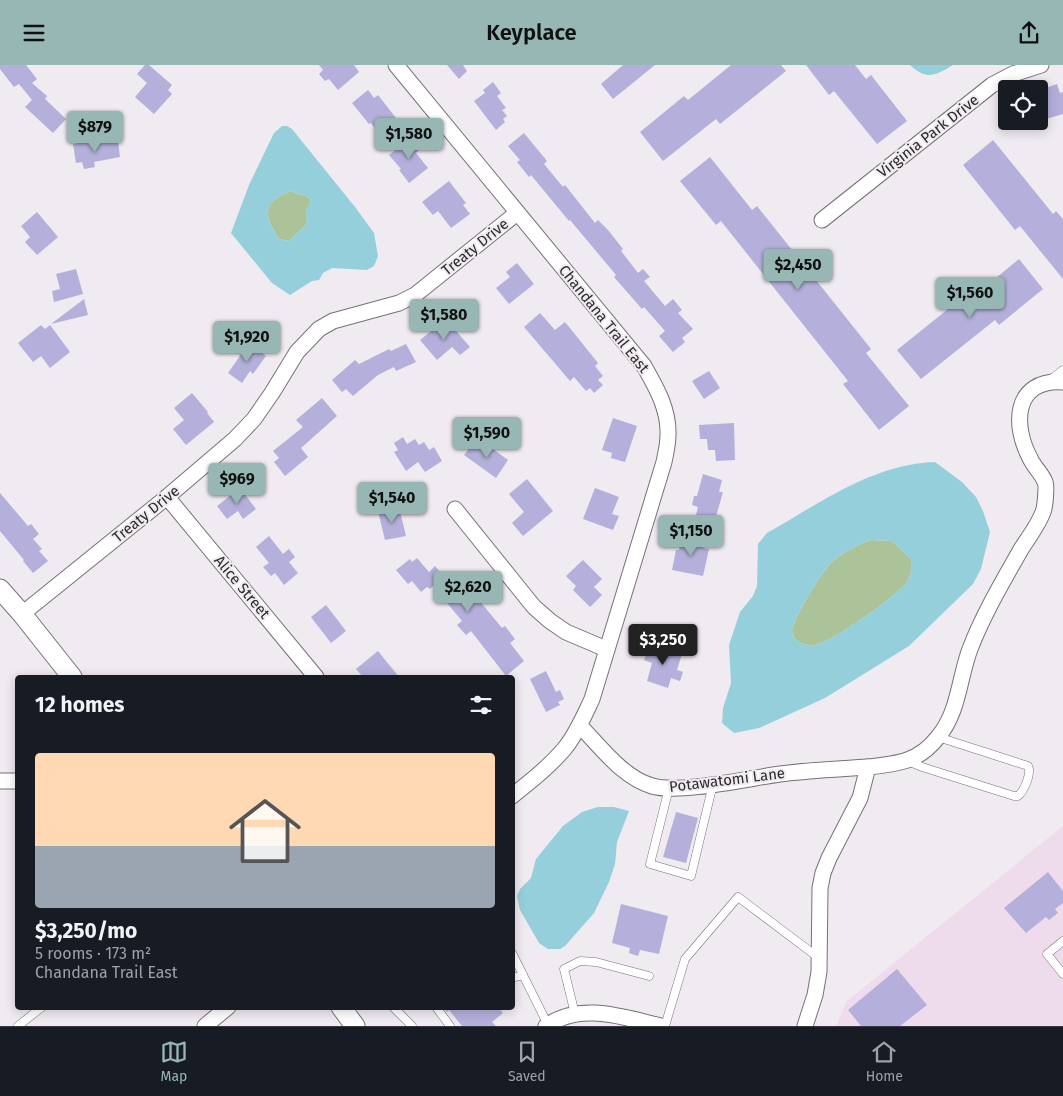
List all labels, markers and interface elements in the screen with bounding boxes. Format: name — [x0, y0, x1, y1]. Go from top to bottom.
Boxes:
icon: menu — [20, 19, 48, 47]
text: Keyplace — [486, 19, 577, 46]
icon: share — [1015, 19, 1043, 47]
map controls — [998, 80, 1048, 130]
button: locate — [998, 80, 1048, 130]
street label: Virginia Park Drive — [874, 91, 982, 181]
pin: $879 — [65, 111, 125, 153]
text: $879 — [78, 117, 112, 136]
pin: $1,580 — [368, 117, 450, 160]
text: $1,580 — [386, 124, 432, 143]
street label: Treaty Drive — [438, 215, 512, 279]
pin: $2,450 — [757, 249, 839, 291]
text: $2,450 — [774, 255, 822, 274]
street label: Chandana Trail East — [555, 261, 653, 377]
pin: $1,560 — [929, 277, 1011, 319]
text: $1,560 — [947, 283, 993, 302]
pin: $1,580 — [403, 299, 485, 341]
text: $1,580 — [421, 305, 467, 324]
pin: $1,920 — [206, 321, 288, 363]
text: $1,920 — [224, 327, 270, 346]
pin: $1,590 — [446, 417, 528, 459]
text: $1,590 — [464, 423, 510, 442]
pin: $969 — [207, 463, 267, 505]
text: $969 — [219, 469, 255, 488]
pin: $1,540 — [351, 481, 433, 524]
street label: Treaty Drive — [109, 482, 183, 546]
text: $1,540 — [369, 488, 415, 507]
pin: $1,150 — [650, 515, 732, 557]
text: $1,150 — [669, 521, 713, 540]
street label: Alice Street — [210, 552, 274, 623]
pin: $2,620 — [427, 571, 509, 613]
text: $2,620 — [444, 577, 492, 596]
pin: $3,250 — [622, 623, 704, 666]
text: $3,250 — [639, 630, 687, 649]
icon: filters — [467, 691, 495, 719]
text: 12 homes — [35, 692, 124, 718]
street label: Potawatomi Lane — [668, 764, 786, 796]
icon: home — [220, 786, 310, 876]
text: $3,250/mo — [35, 918, 137, 944]
text: 5 rooms · 173 m² — [35, 944, 151, 963]
text: Chandana Trail East — [35, 963, 178, 982]
tab: Map — [160, 1038, 188, 1085]
tab: Saved — [508, 1038, 546, 1085]
tab: Home — [866, 1038, 903, 1085]

